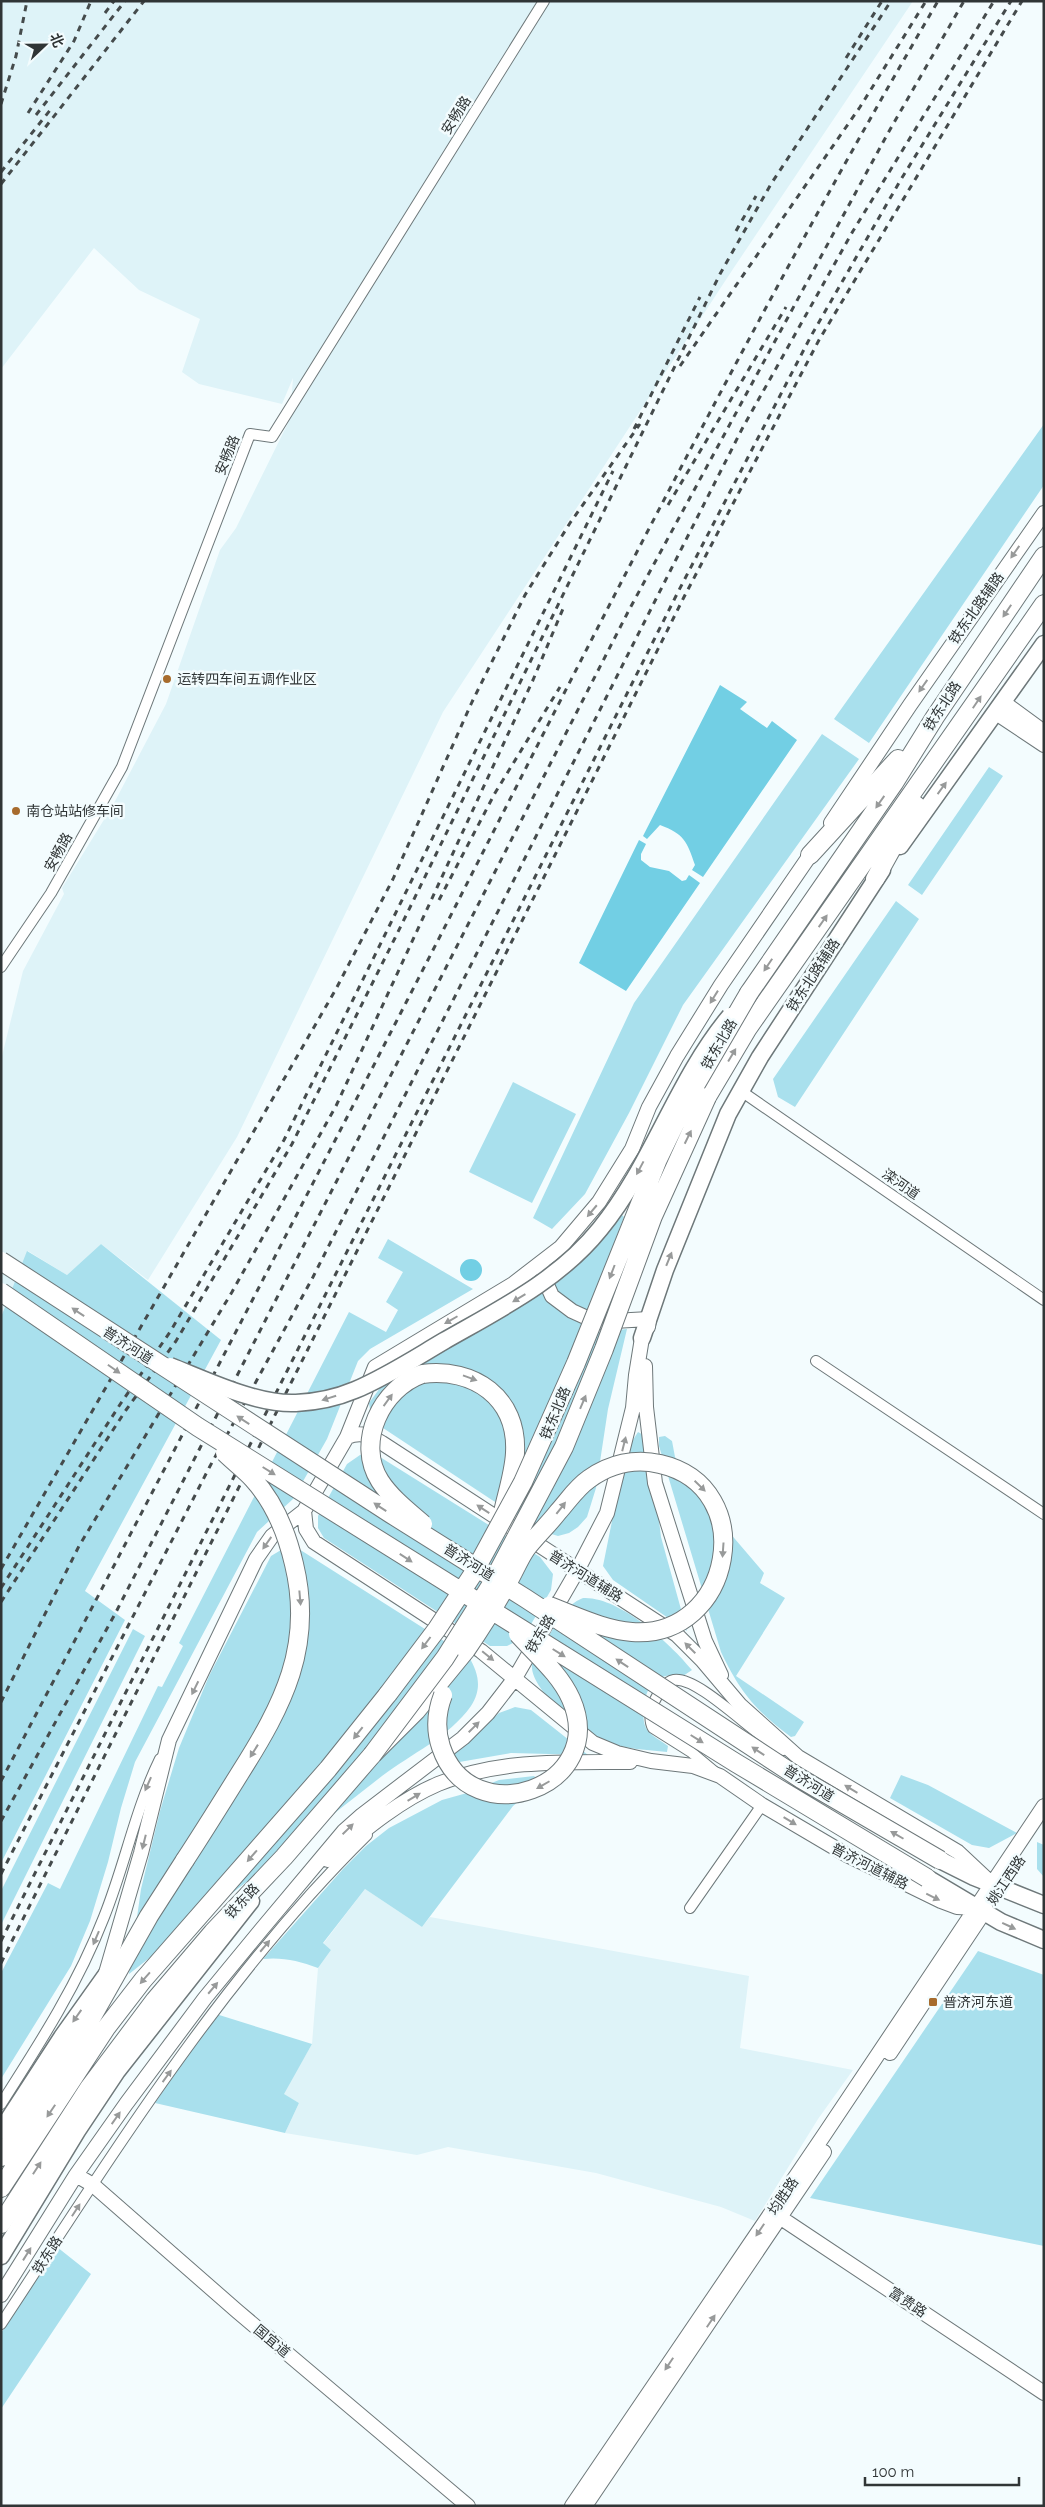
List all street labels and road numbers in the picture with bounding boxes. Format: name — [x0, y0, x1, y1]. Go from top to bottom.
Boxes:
street label: 安畅路 — [438, 93, 474, 137]
street label: 安畅路 — [212, 433, 242, 477]
street label: 铁东北路辅路 — [945, 569, 1007, 647]
street label: 铁东北路 — [920, 678, 964, 734]
street label: 安畅路 — [41, 830, 75, 874]
street label: 铁东北路辅路 — [783, 935, 843, 1015]
street label: 铁东北路 — [698, 1016, 740, 1072]
street label: 滦河道 — [879, 1165, 923, 1203]
street label: 普济河道 — [100, 1323, 156, 1367]
street label: 铁东北路 — [537, 1384, 573, 1442]
street label: 普济河道 — [441, 1540, 497, 1584]
street label: 普济河道辅路 — [546, 1547, 626, 1605]
street label: 铁东路 — [522, 1612, 558, 1656]
street label: 普济河道 — [781, 1761, 837, 1805]
street label: 普济河道辅路 — [829, 1840, 911, 1892]
street label: 姚江西路 — [984, 1852, 1028, 1908]
street label: 铁东路 — [222, 1880, 262, 1922]
street label: 均胜路 — [765, 2174, 801, 2218]
street label: 铁东路 — [29, 2233, 65, 2277]
street label: 富贵路 — [886, 2284, 930, 2320]
street label: 国宜道 — [251, 2321, 293, 2361]

